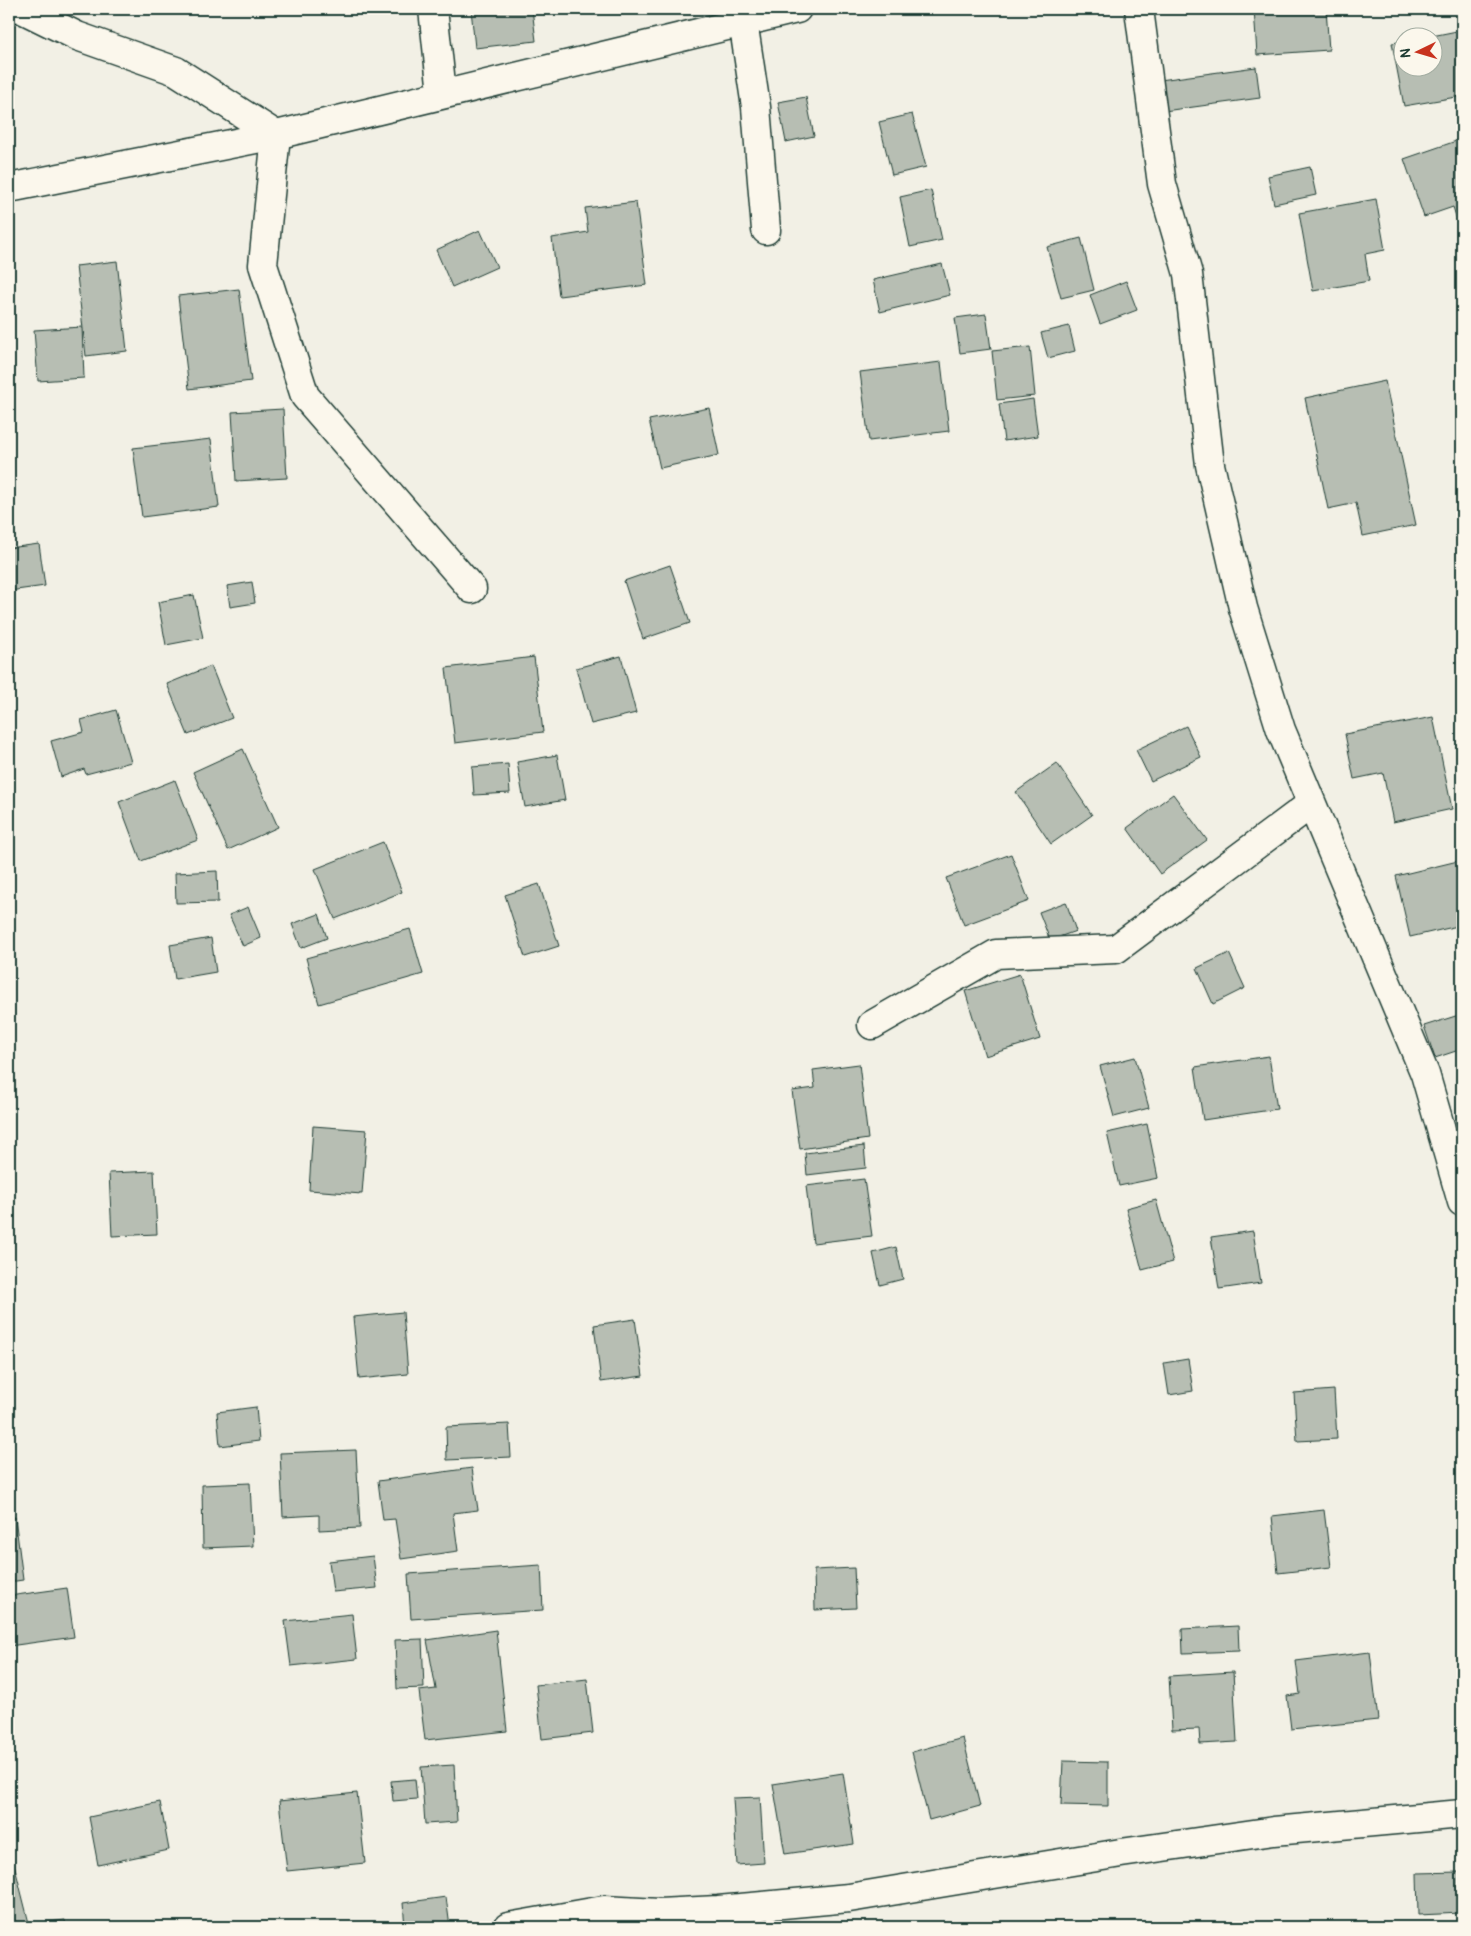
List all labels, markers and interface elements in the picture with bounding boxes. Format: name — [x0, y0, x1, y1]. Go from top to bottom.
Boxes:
north arrow — [1394, 28, 1444, 78]
text: N — [1397, 48, 1414, 59]

